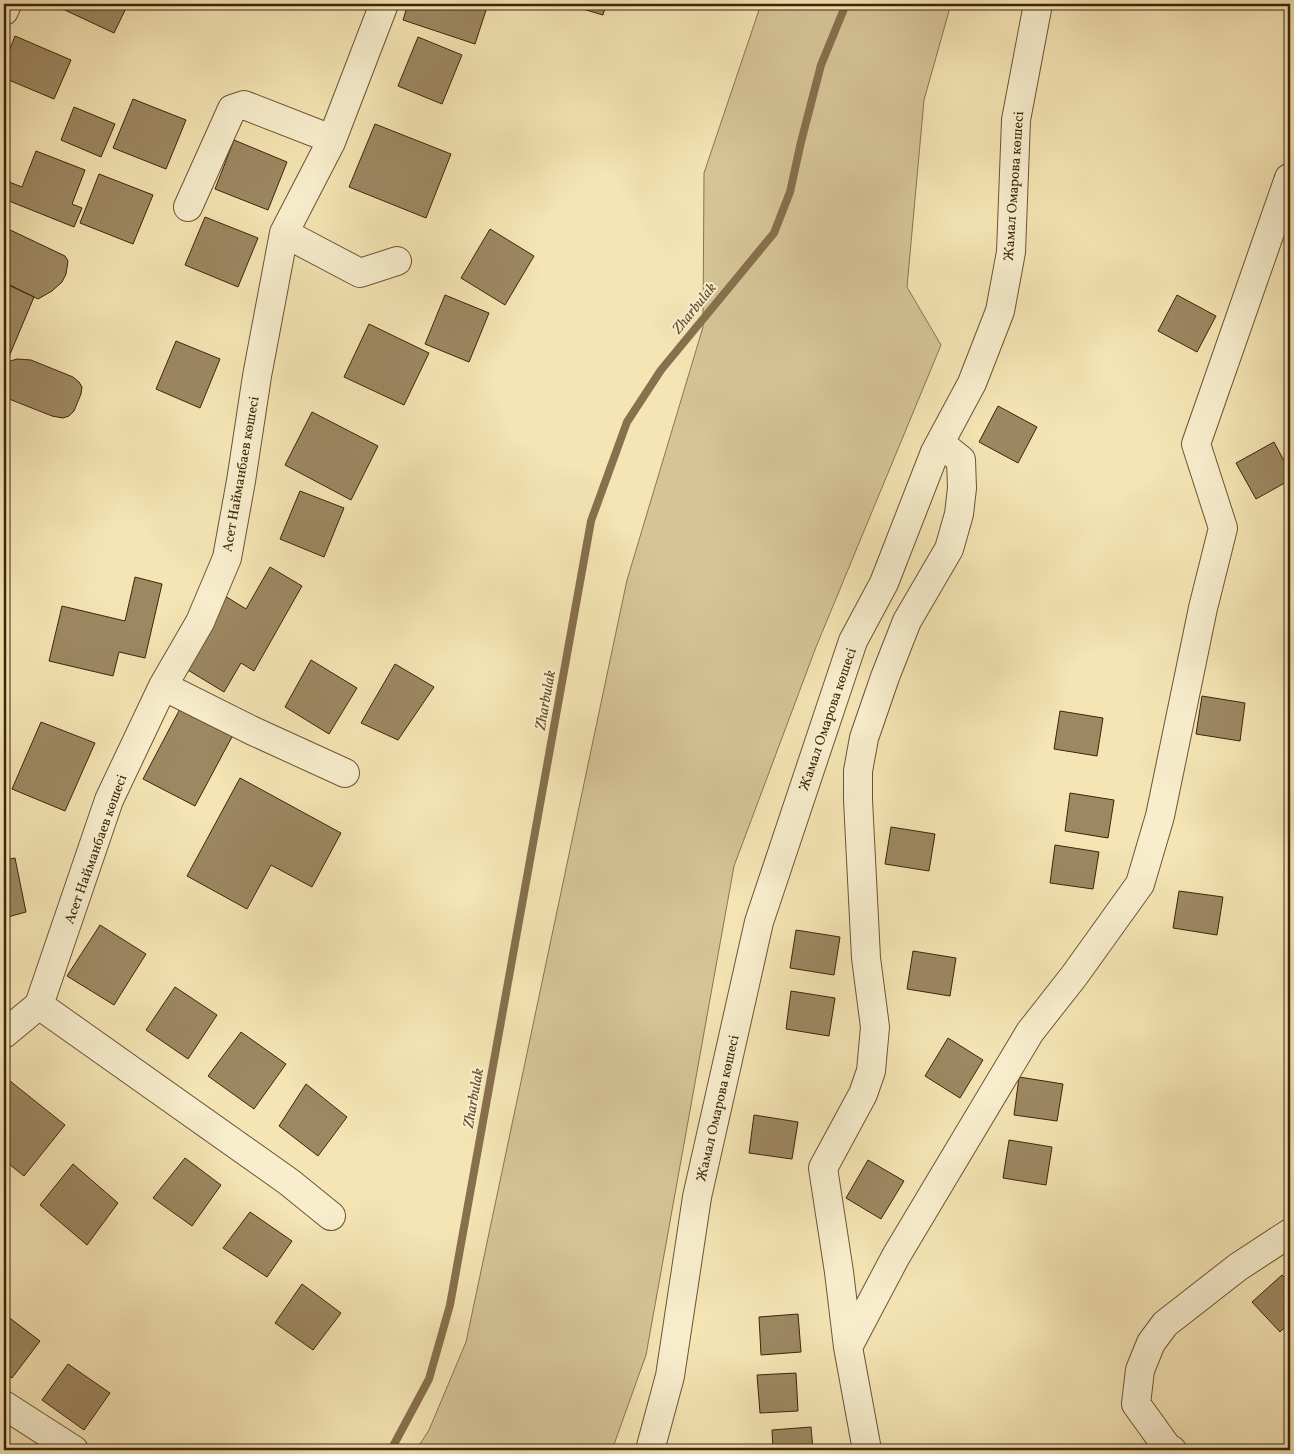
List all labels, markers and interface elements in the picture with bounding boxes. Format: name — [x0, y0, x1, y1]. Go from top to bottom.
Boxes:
street label: Жамал Омарова көшесі — [1000, 111, 1029, 261]
water label: Zharbulak — [667, 279, 722, 340]
street label: Асет Найманбаев көшесі — [218, 395, 265, 554]
street label: Жамал Омарова көшесі — [795, 646, 862, 793]
water label: Zharbulak — [531, 669, 562, 733]
street label: Асет Найманбаев көшесі — [61, 772, 132, 927]
street label: Жамал Омарова көшесі — [692, 1033, 745, 1183]
water label: Zharbulak — [459, 1067, 490, 1131]

